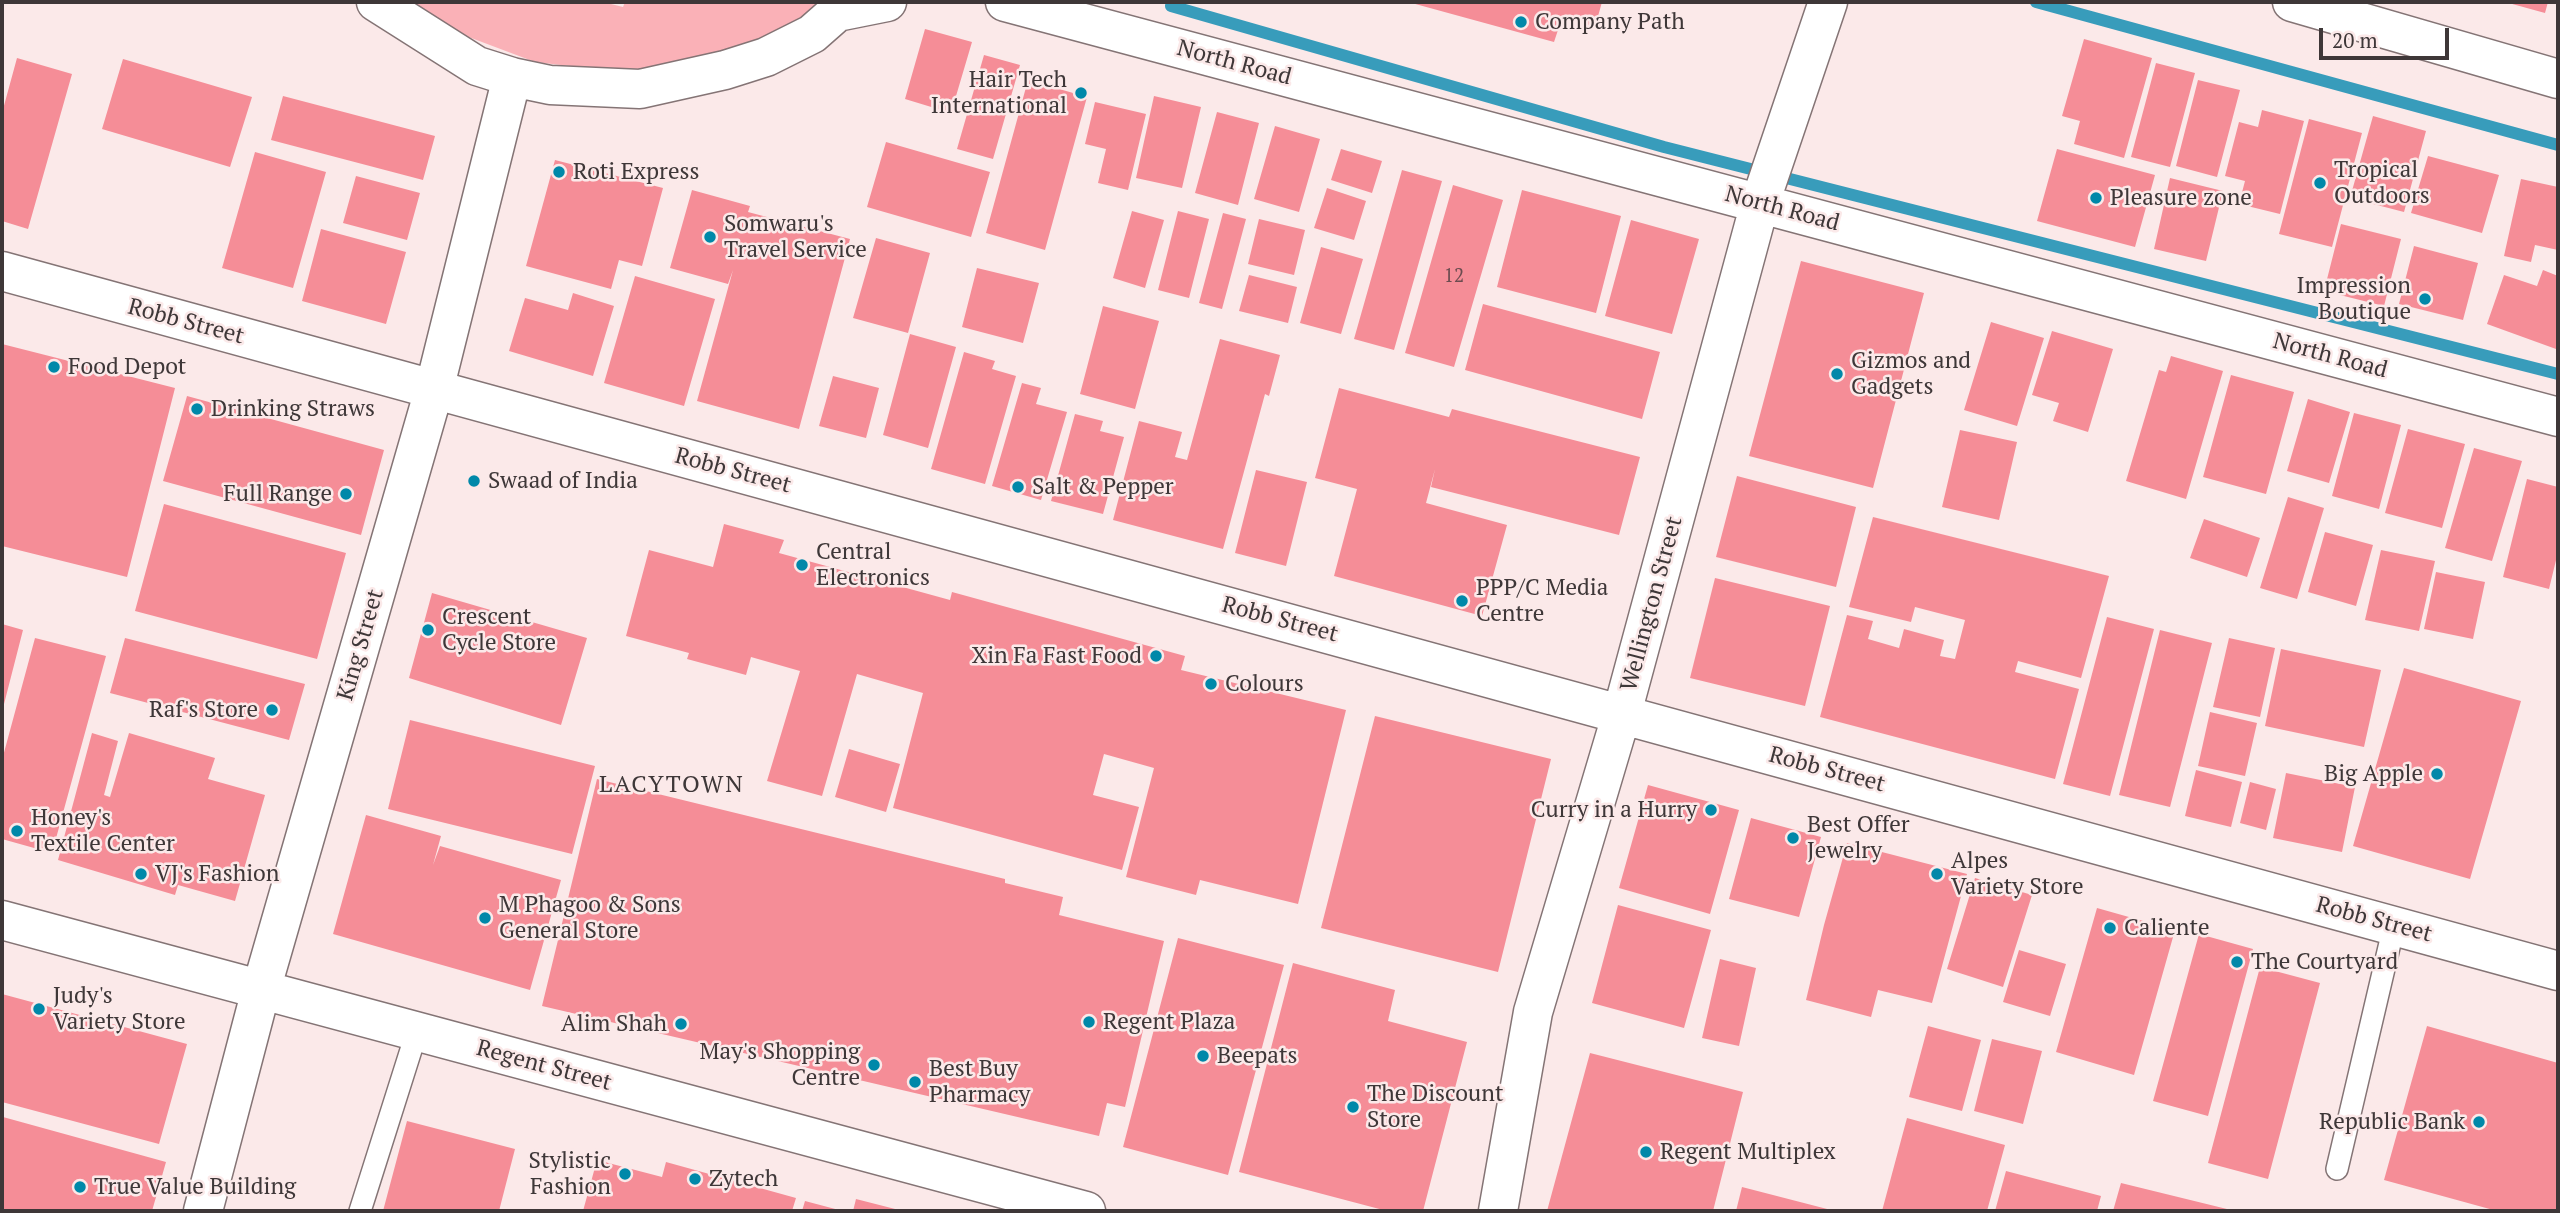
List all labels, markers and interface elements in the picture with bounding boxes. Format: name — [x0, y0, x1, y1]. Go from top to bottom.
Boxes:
place label: Company Path — [1535, 8, 1685, 36]
marker: Company Path — [1513, 14, 1529, 30]
scale bar — [2322, 14, 2452, 58]
text: 20 m — [2332, 26, 2378, 54]
street label: North Road — [1174, 34, 1294, 92]
place label: Hair Tech International — [931, 66, 1067, 120]
marker: Hair Tech International — [1073, 85, 1089, 101]
place label: Tropical Outdoors — [2334, 156, 2430, 210]
place label: Roti Express — [573, 158, 699, 186]
marker: Roti Express — [551, 164, 567, 180]
marker: Tropical Outdoors — [2312, 175, 2328, 191]
street label: North Road — [1722, 180, 1842, 238]
place label: Pleasure zone — [2110, 184, 2252, 212]
marker: Pleasure zone — [2088, 190, 2104, 206]
place label: Somwaru's Travel Service — [724, 210, 867, 264]
marker: Somwaru's Travel Service — [702, 229, 718, 245]
house number: 12 — [1444, 266, 1464, 288]
place label: Impression Boutique — [2296, 272, 2411, 326]
marker: Impression Boutique — [2417, 291, 2433, 307]
street label: Robb Street — [125, 293, 247, 351]
street label: North Road — [2270, 327, 2390, 385]
place label: Gizmos and Gadgets — [1851, 347, 1971, 401]
place label: Food Depot — [68, 353, 186, 381]
marker: Food Depot — [46, 359, 62, 375]
marker: Gizmos and Gadgets — [1829, 366, 1845, 382]
place label: Drinking Straws — [211, 395, 375, 423]
marker: Drinking Straws — [189, 401, 205, 417]
street label: Robb Street — [672, 442, 794, 500]
place label: Swaad of India — [488, 467, 638, 495]
marker: Swaad of India — [466, 473, 482, 489]
place label: Salt & Pepper — [1032, 473, 1174, 501]
marker: Salt & Pepper — [1010, 479, 1026, 495]
place label: Full Range — [223, 480, 332, 508]
marker: Full Range — [338, 486, 354, 502]
street label: Wellington Street — [1615, 514, 1689, 694]
place label: Central Electronics — [816, 538, 930, 592]
marker: Central Electronics — [794, 557, 810, 573]
place label: PPP/C Media Centre — [1476, 574, 1608, 628]
street label: King Street — [332, 586, 390, 704]
street label: Robb Street — [1219, 591, 1341, 649]
marker: PPP/C Media Centre — [1454, 593, 1470, 609]
place label: Crescent Cycle Store — [442, 603, 556, 657]
marker: Crescent Cycle Store — [420, 622, 436, 638]
place label: Xin Fa Fast Food — [972, 642, 1142, 670]
marker: Xin Fa Fast Food — [1148, 648, 1164, 664]
place label: Colours — [1225, 670, 1304, 698]
marker: Colours — [1203, 676, 1219, 692]
place label: Raf's Store — [149, 696, 258, 724]
marker: Raf's Store — [264, 702, 280, 718]
street label: Robb Street — [1766, 741, 1888, 799]
place label: Big Apple — [2324, 760, 2423, 788]
marker: Big Apple — [2429, 766, 2445, 782]
district label: LACYTOWN — [600, 771, 744, 799]
place label: Curry in a Hurry — [1531, 796, 1697, 824]
marker: Curry in a Hurry — [1703, 802, 1719, 818]
place label: Honey's Textile Center — [31, 804, 175, 858]
place label: Best Offer Jewelry — [1807, 811, 1910, 865]
marker: Honey's Textile Center — [9, 823, 25, 839]
marker: Best Offer Jewelry — [1785, 830, 1801, 846]
place label: Alpes Variety Store — [1951, 847, 2084, 901]
place label: VJ's Fashion — [155, 860, 279, 888]
marker: VJ's Fashion — [133, 866, 149, 882]
marker: Alpes Variety Store — [1929, 866, 1945, 882]
place label: M Phagoo & Sons General Store — [499, 891, 681, 945]
street label: Robb Street — [2313, 891, 2435, 949]
marker: M Phagoo & Sons General Store — [477, 910, 493, 926]
place label: Caliente — [2124, 914, 2210, 942]
marker: Caliente — [2102, 920, 2118, 936]
place label: The Courtyard — [2251, 948, 2398, 976]
marker: The Courtyard — [2229, 954, 2245, 970]
place label: Judy's Variety Store — [53, 982, 186, 1036]
marker: Judy's Variety Store — [31, 1001, 47, 1017]
place label: Regent Plaza — [1103, 1008, 1235, 1036]
place label: Alim Shah — [561, 1010, 667, 1038]
marker: Regent Plaza — [1081, 1014, 1097, 1030]
marker: Alim Shah — [673, 1016, 689, 1032]
street label: Regent Street — [473, 1035, 615, 1097]
place label: May's Shopping Centre — [700, 1038, 860, 1092]
place label: Beepats — [1217, 1042, 1297, 1070]
marker: Beepats — [1195, 1048, 1211, 1064]
place label: Best Buy Pharmacy — [929, 1055, 1030, 1109]
marker: May's Shopping Centre — [866, 1057, 882, 1073]
marker: Best Buy Pharmacy — [907, 1074, 923, 1090]
place label: The Discount Store — [1367, 1080, 1503, 1134]
marker: The Discount Store — [1345, 1099, 1361, 1115]
place label: Republic Bank — [2319, 1108, 2465, 1136]
marker: Republic Bank — [2471, 1114, 2487, 1130]
place label: Regent Multiplex — [1660, 1138, 1836, 1166]
marker: Regent Multiplex — [1638, 1144, 1654, 1160]
place label: Stylistic Fashion — [529, 1147, 611, 1201]
place label: Zytech — [709, 1165, 778, 1193]
marker: Stylistic Fashion — [617, 1166, 633, 1182]
marker: Zytech — [687, 1171, 703, 1187]
place label: True Value Building — [94, 1173, 296, 1201]
marker: True Value Building — [72, 1179, 88, 1195]

